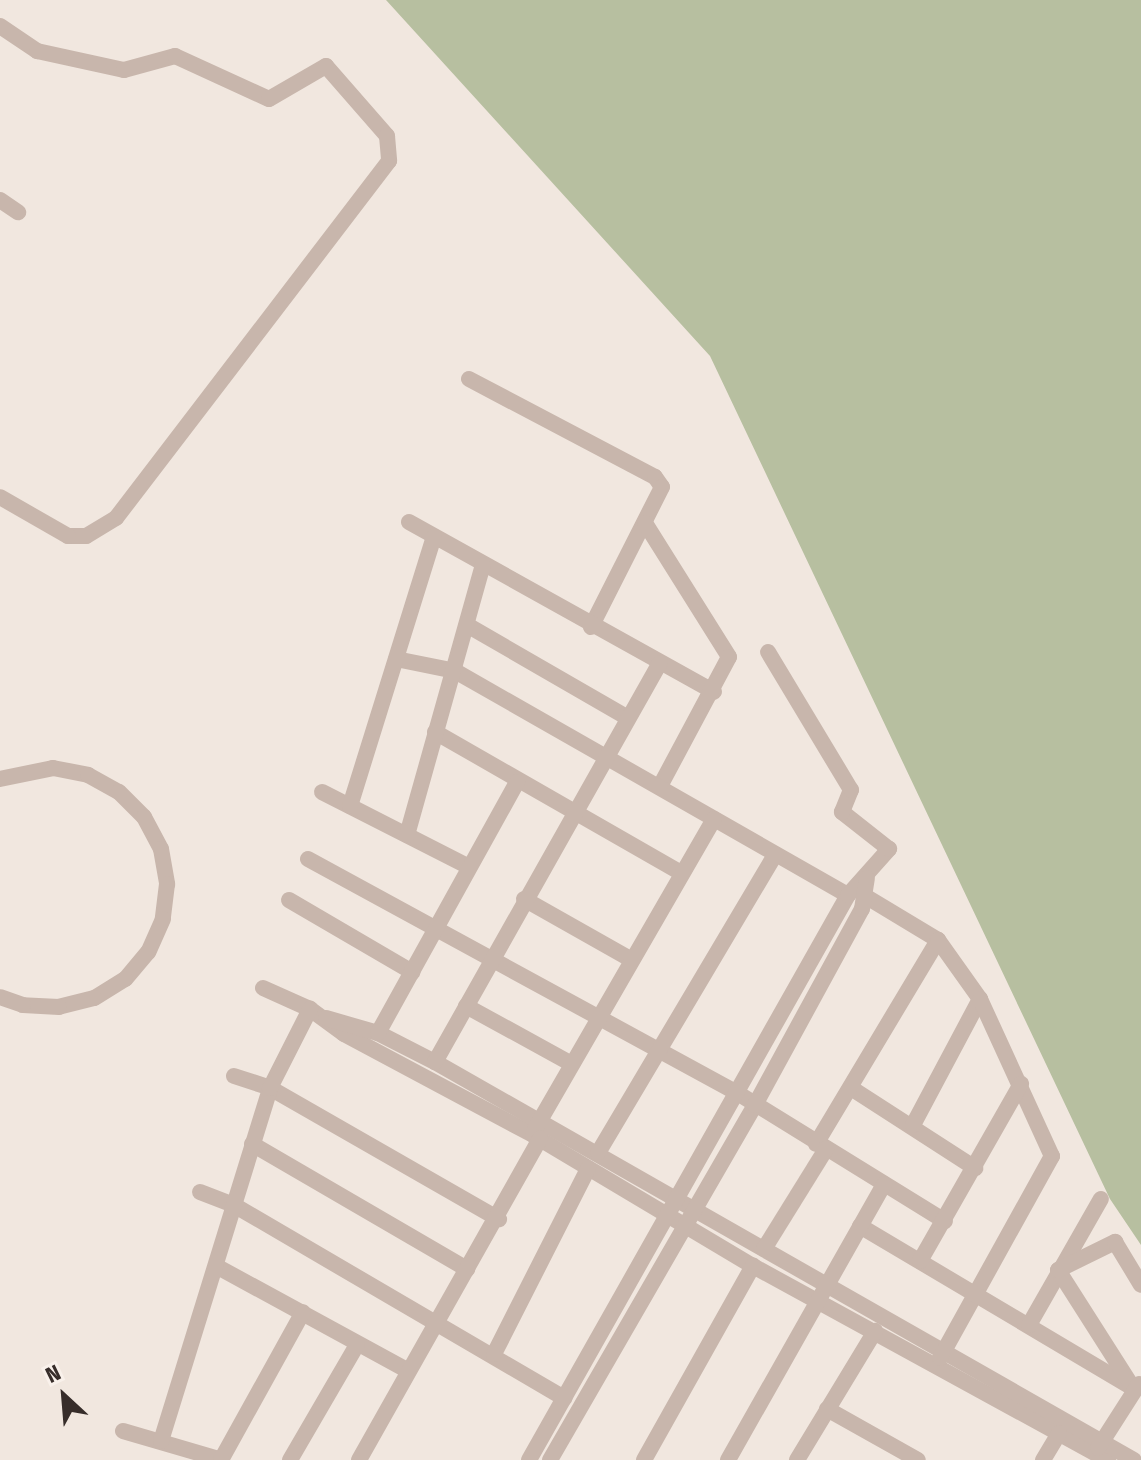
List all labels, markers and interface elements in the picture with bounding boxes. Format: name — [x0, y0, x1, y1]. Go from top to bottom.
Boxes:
north arrow — [24, 1356, 104, 1436]
text: N — [41, 1359, 65, 1389]

